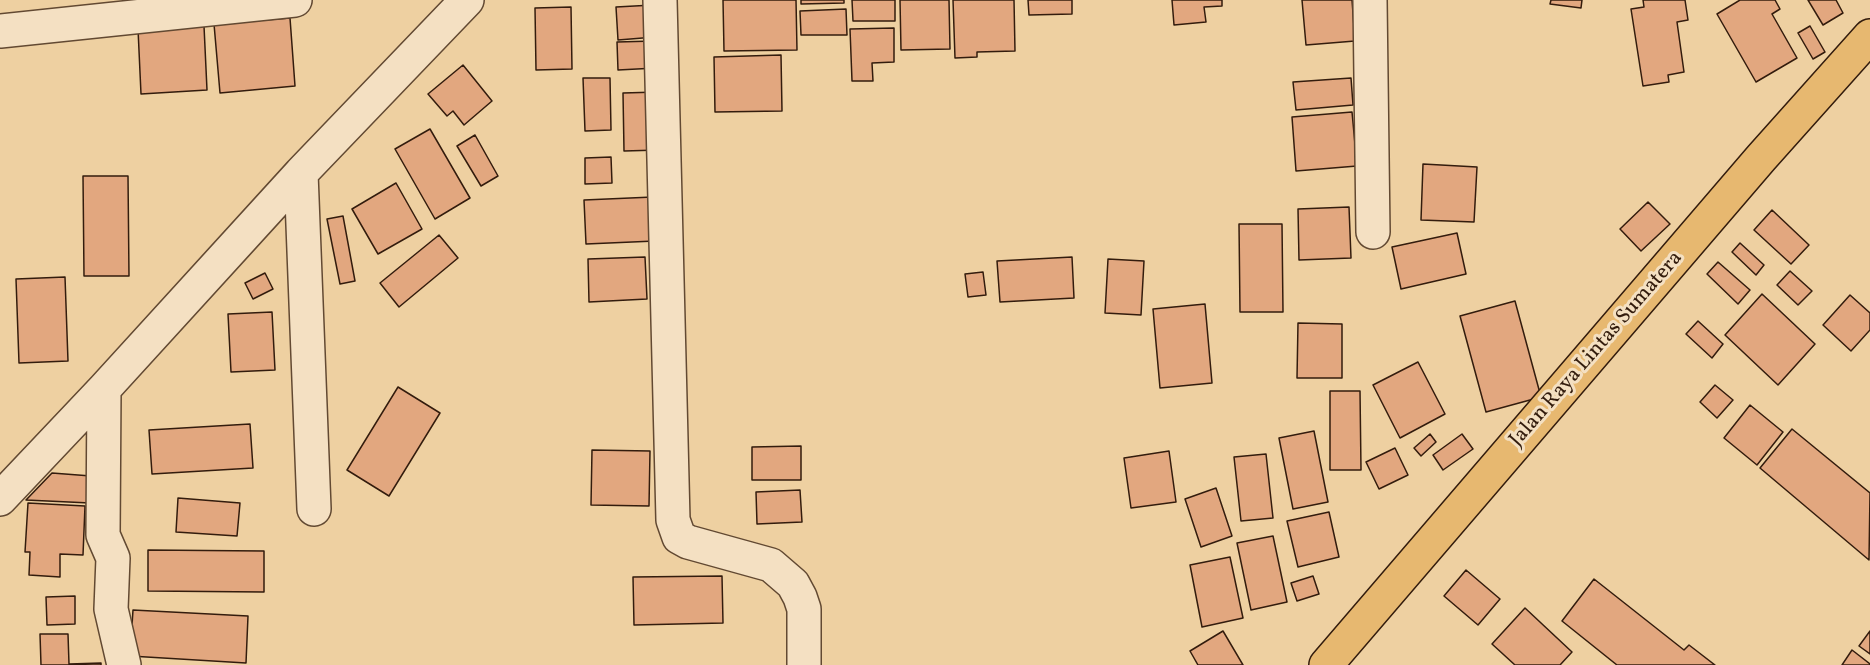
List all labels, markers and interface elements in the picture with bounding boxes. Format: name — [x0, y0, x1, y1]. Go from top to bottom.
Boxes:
street label: Jalan Raya Lintas Sumatera — [1505, 247, 1689, 453]

